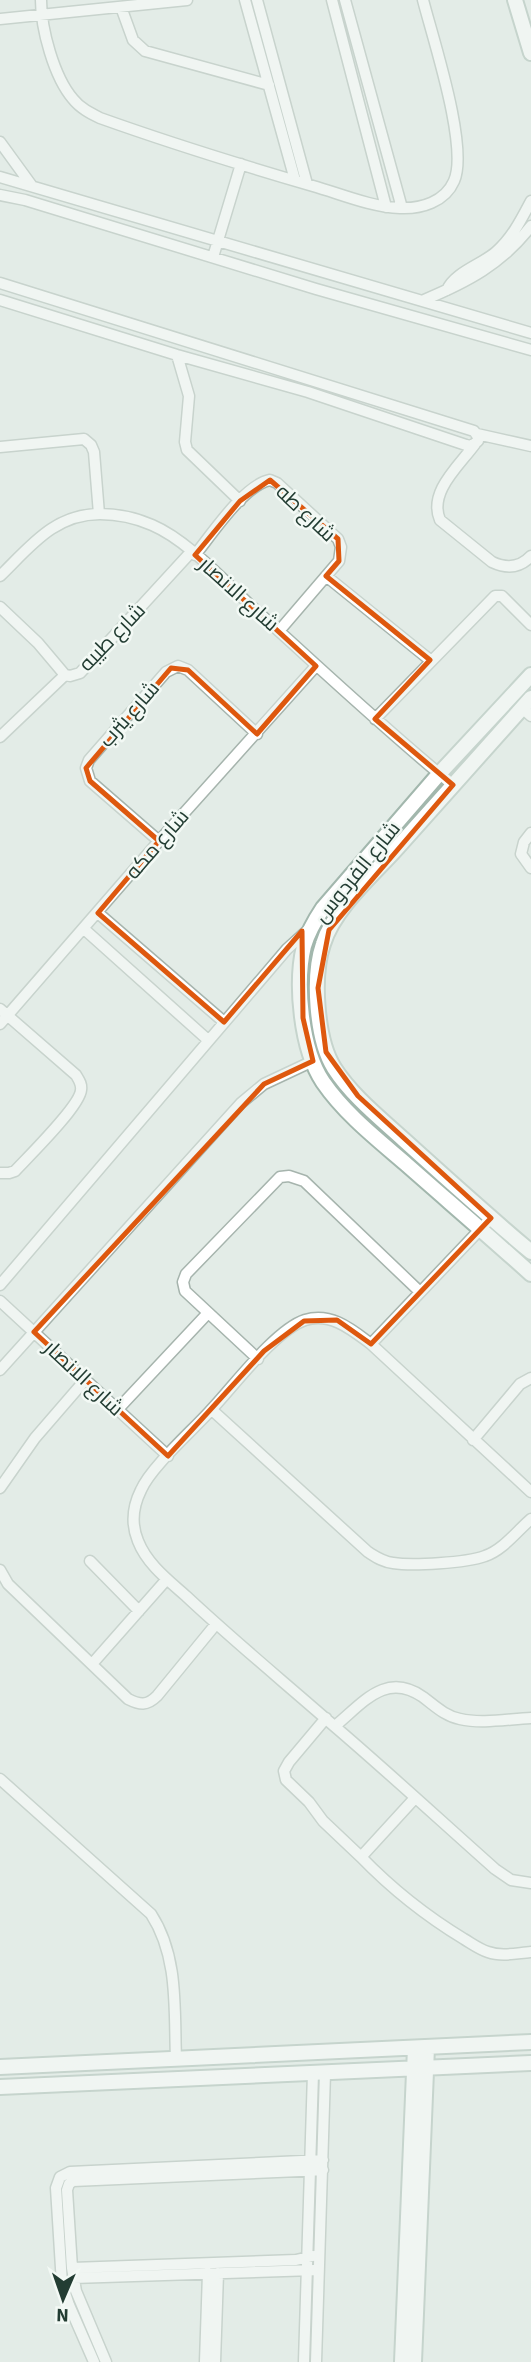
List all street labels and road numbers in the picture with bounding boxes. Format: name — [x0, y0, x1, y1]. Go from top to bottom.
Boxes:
street label: شارع طه — [269, 477, 343, 549]
street label: شارع الانصار — [191, 549, 286, 638]
street label: شارع طيبه — [72, 596, 152, 678]
street label: شارع يثرب — [92, 674, 166, 754]
street label: شارع مكه — [118, 802, 196, 886]
street label: شارع الفردوس — [307, 815, 407, 929]
street label: شارع الانصار — [37, 1332, 131, 1423]

